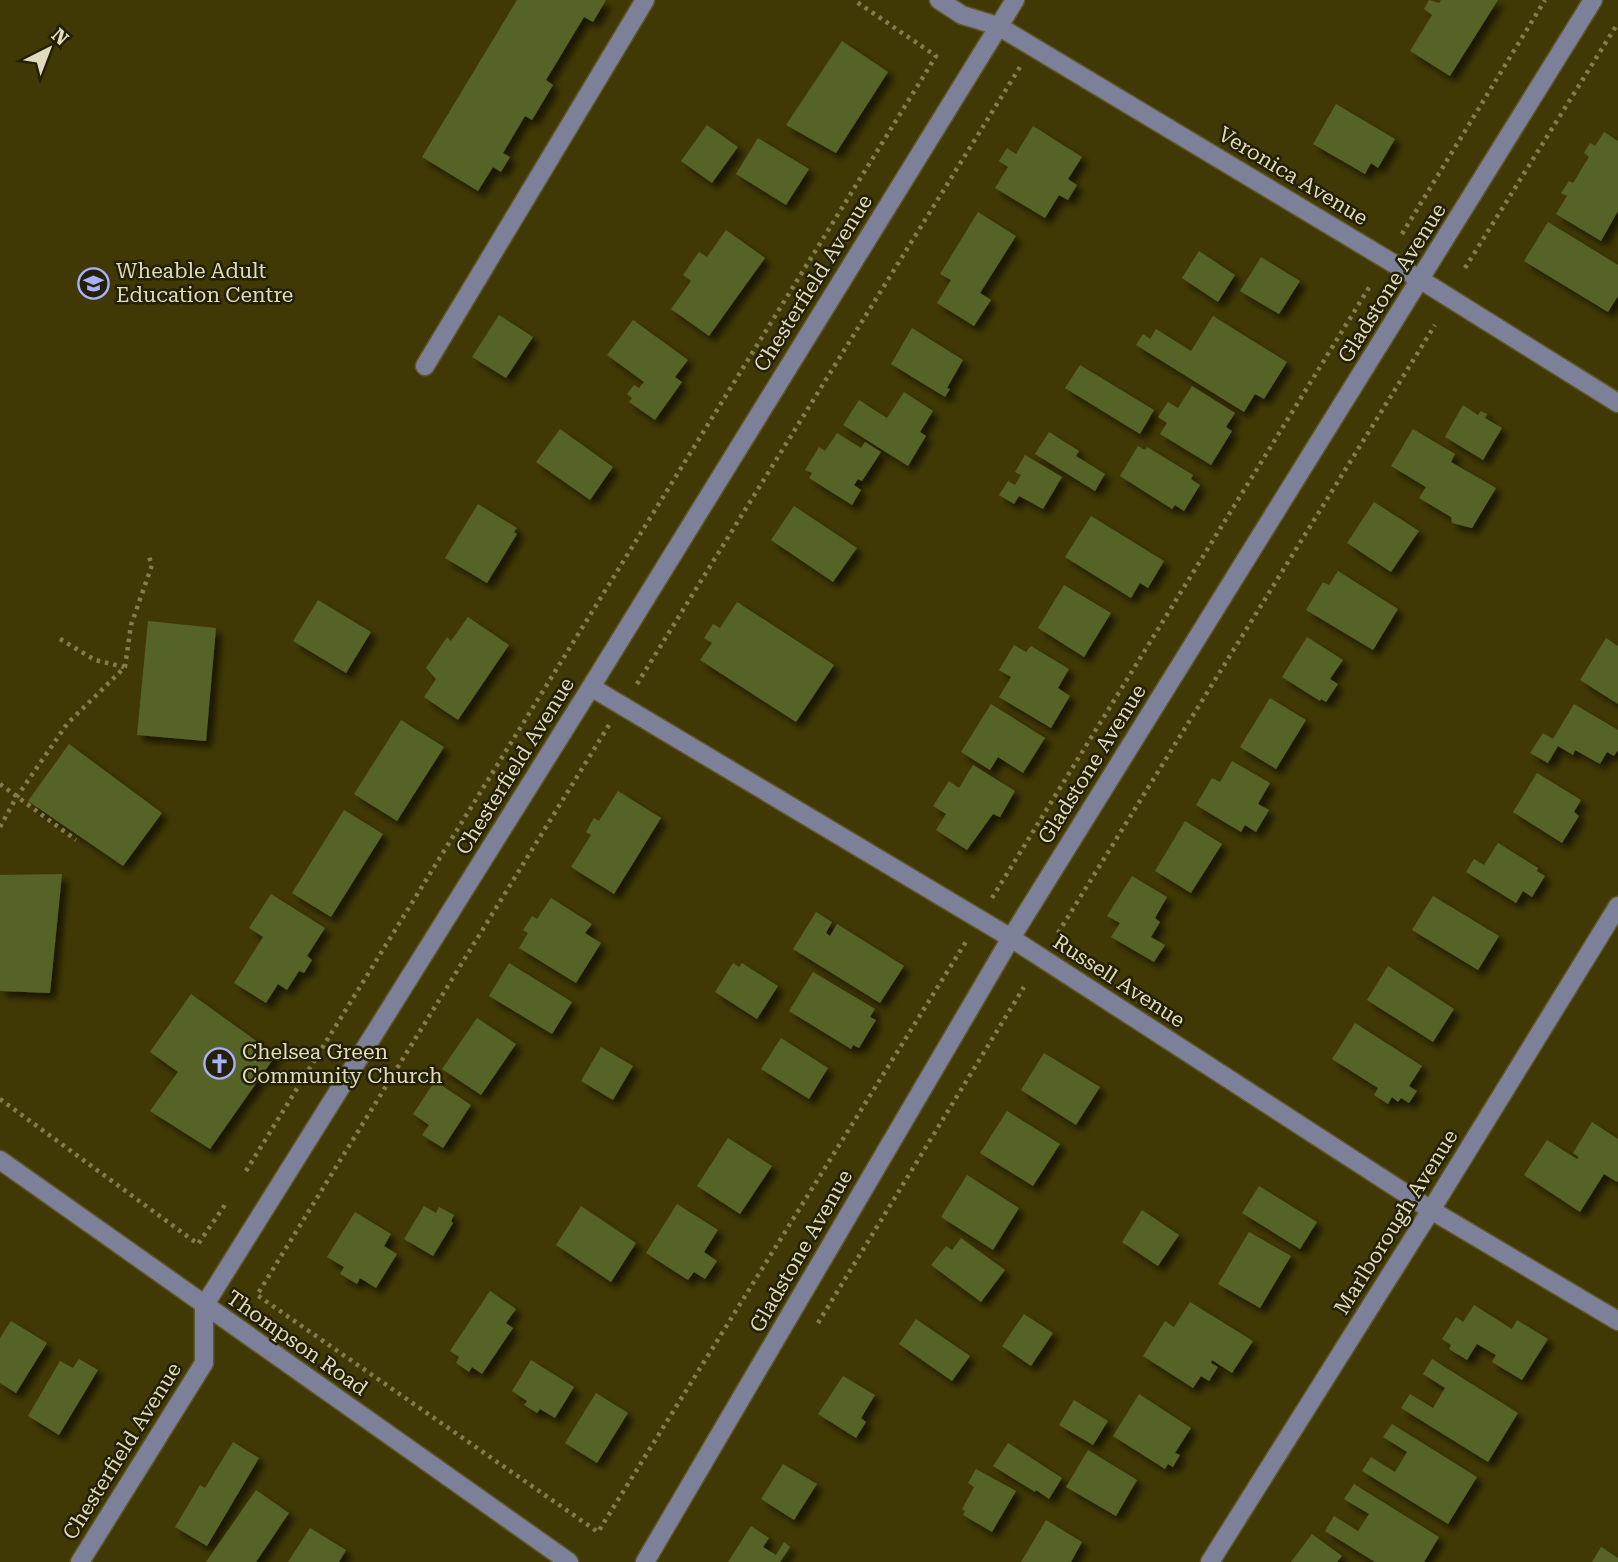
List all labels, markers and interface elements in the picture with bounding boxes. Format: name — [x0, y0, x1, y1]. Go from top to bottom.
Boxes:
north arrow — [14, 14, 84, 84]
text: N — [47, 23, 73, 50]
street label: Veronica Avenue — [1214, 122, 1372, 230]
street label: Chesterfield Avenue — [749, 190, 877, 376]
street label: Gladstone Avenue — [1333, 199, 1451, 367]
place label: Wheable Adult Education Centre — [116, 259, 293, 307]
school or university icon: Wheable Adult Education Centre — [76, 266, 110, 300]
street label: Chesterfield Avenue — [451, 673, 579, 859]
street label: Gladstone Avenue — [1033, 680, 1151, 848]
street label: Russell Avenue — [1049, 930, 1189, 1032]
place label: Chelsea Green Community Church — [242, 1040, 443, 1088]
church icon: Chelsea Green Community Church — [202, 1047, 236, 1081]
street label: Marlborough Avenue — [1329, 1125, 1463, 1319]
street label: Gladstone Avenue — [745, 1166, 857, 1336]
street label: Thompson Road — [222, 1285, 373, 1401]
street label: Chesterfield Avenue — [58, 1358, 186, 1544]

